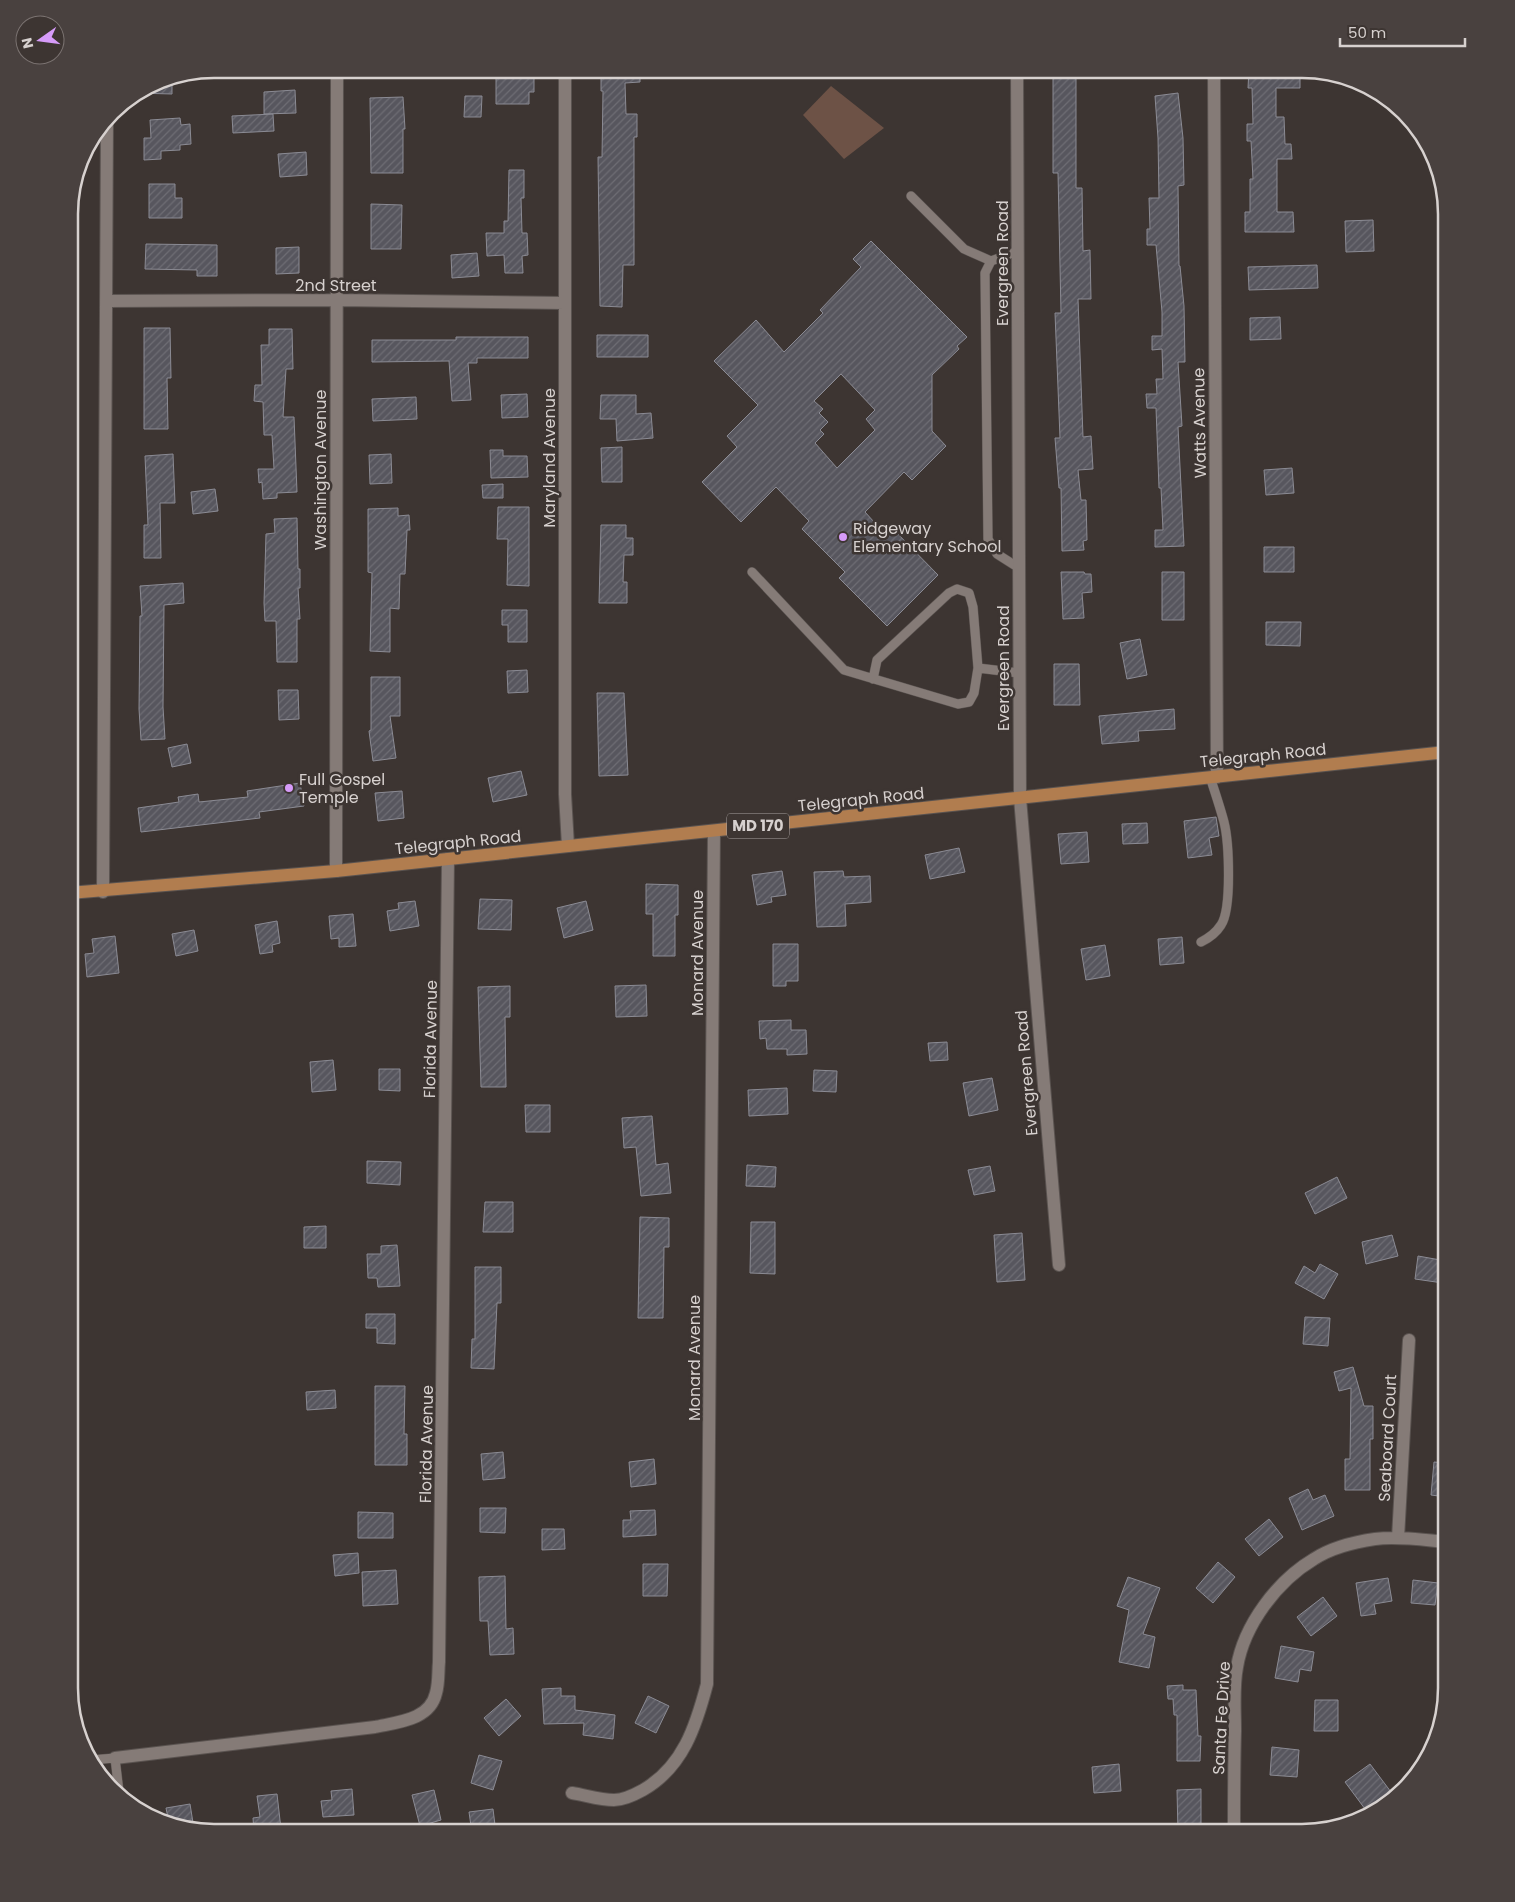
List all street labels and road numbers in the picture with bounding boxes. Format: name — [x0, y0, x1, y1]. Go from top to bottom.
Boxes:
street label: Evergreen Road — [991, 200, 1014, 326]
street label: 2nd Street — [295, 274, 377, 297]
street label: Watts Avenue — [1187, 367, 1212, 479]
street label: Maryland Avenue — [538, 388, 561, 528]
street label: Washington Avenue — [309, 390, 332, 550]
street label: Evergreen Road — [992, 605, 1015, 731]
street label: Telegraph Road — [1199, 737, 1327, 774]
street label: Telegraph Road — [797, 781, 925, 818]
road number: MD 170 — [727, 814, 789, 838]
street label: Telegraph Road — [394, 824, 522, 861]
street label: Monard Avenue — [686, 890, 709, 1016]
street label: Florida Avenue — [418, 980, 443, 1098]
street label: Evergreen Road — [1010, 1009, 1043, 1137]
street label: Monard Avenue — [683, 1295, 706, 1421]
street label: Seaboard Court — [1373, 1373, 1402, 1502]
street label: Florida Avenue — [414, 1385, 439, 1503]
street label: Santa Fe Drive — [1207, 1661, 1236, 1775]

